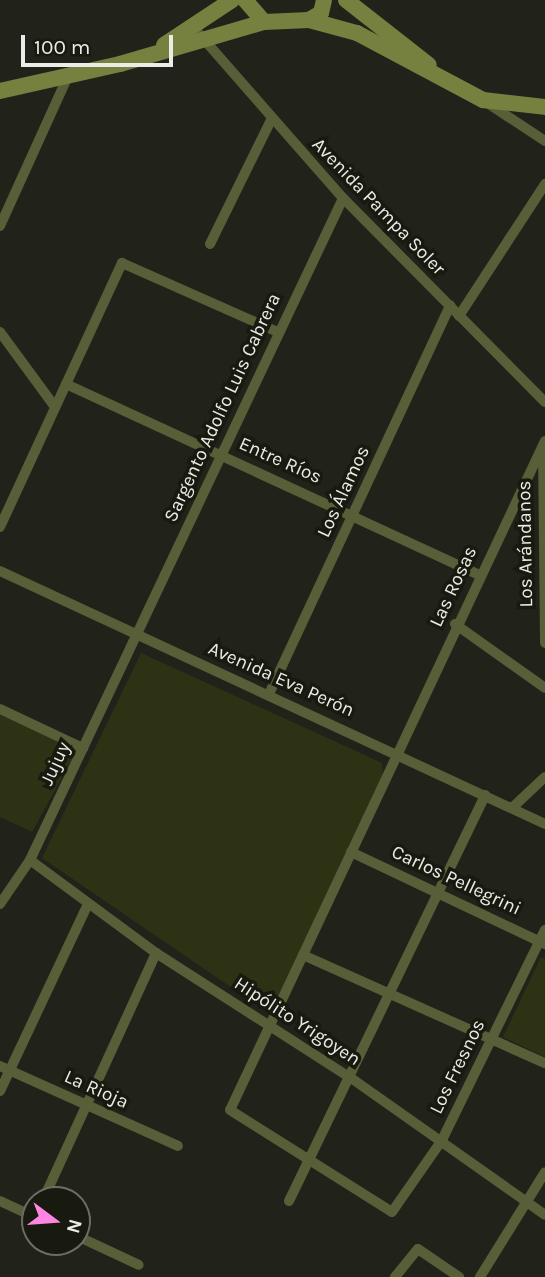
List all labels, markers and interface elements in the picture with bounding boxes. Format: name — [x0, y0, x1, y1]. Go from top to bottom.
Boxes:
scale bar — [24, 21, 177, 65]
text: 100 m — [34, 35, 91, 59]
street label: Avenida Pampa Soler — [307, 134, 449, 280]
street label: Sargento Adolfo Luis Cabrera — [160, 290, 286, 526]
street label: Entre Ríos — [235, 433, 325, 489]
street label: Los Álamos — [313, 443, 375, 541]
street label: Los Arándanos — [513, 480, 539, 608]
street label: Las Rosas — [425, 543, 483, 631]
street label: Avenida Eva Perón — [204, 638, 358, 722]
street label: Jujuy — [36, 739, 76, 789]
street label: Carlos Pellegrini — [388, 841, 524, 921]
street label: Hipólito Yrigoyen — [230, 973, 364, 1071]
street label: Los Fresnos — [425, 1016, 491, 1118]
street label: La Rioja — [60, 1066, 132, 1114]
north arrow — [21, 1186, 91, 1256]
text: N — [62, 1217, 87, 1236]

